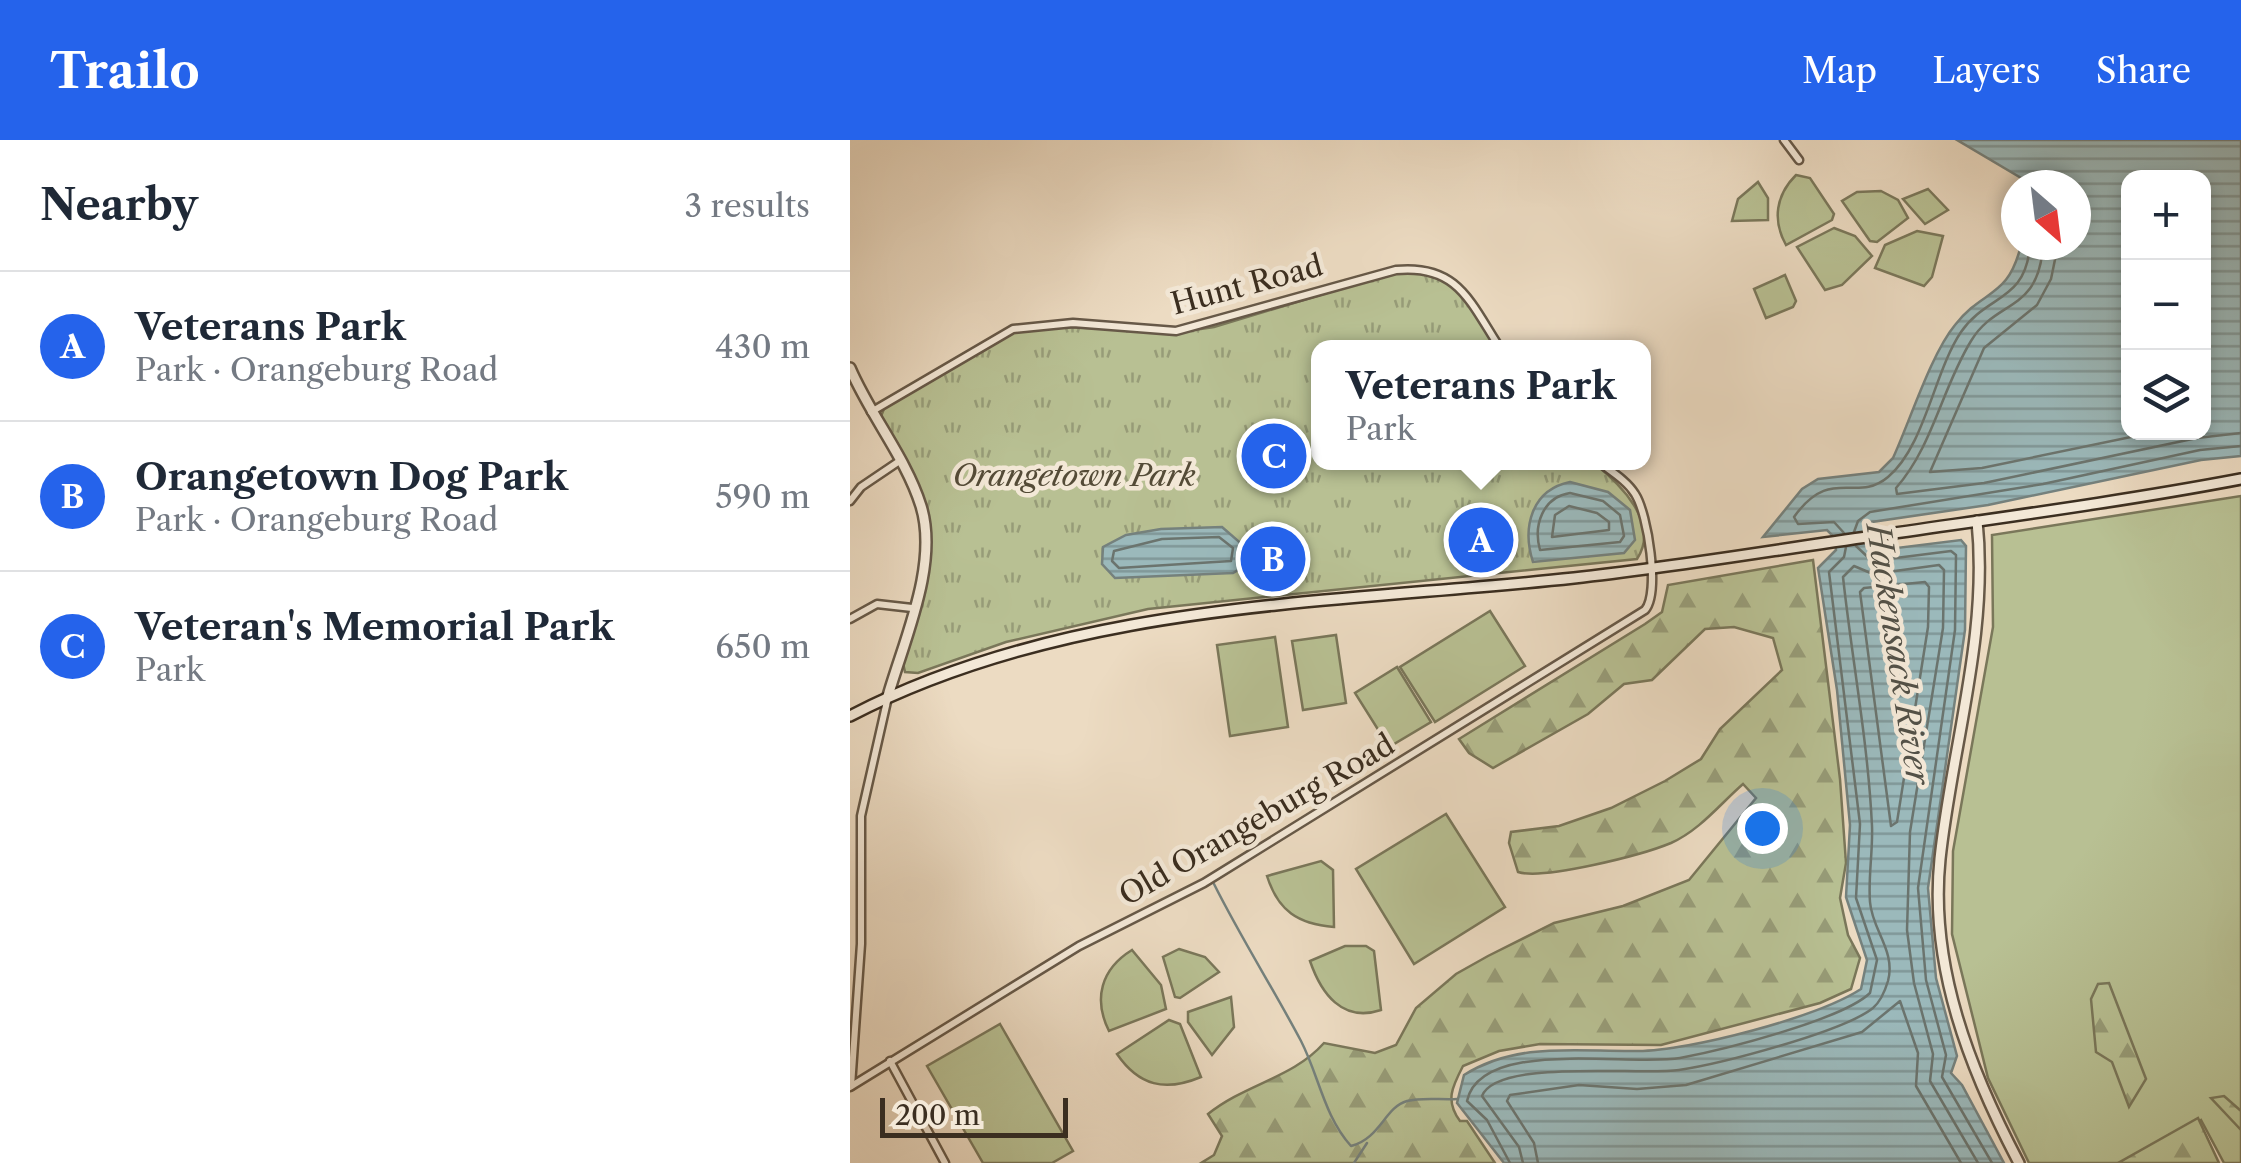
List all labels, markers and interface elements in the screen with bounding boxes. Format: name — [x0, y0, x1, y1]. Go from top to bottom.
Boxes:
text: Trailo — [50, 41, 200, 100]
text: Map — [1802, 49, 1877, 92]
text: Layers — [1932, 49, 2041, 92]
text: Share — [2096, 49, 2191, 92]
north arrow — [2001, 170, 2091, 260]
map controls — [2121, 170, 2211, 440]
button: + — [2121, 170, 2211, 260]
text: Nearby — [40, 179, 198, 231]
text: 3 results — [684, 186, 810, 225]
street label: Hunt Road — [1167, 247, 1327, 322]
button: − — [2121, 260, 2211, 350]
text: Veterans Park — [135, 303, 406, 350]
text: A — [60, 327, 85, 366]
text: 430 m — [715, 327, 810, 366]
popup — [1311, 340, 1651, 470]
text: Park · Orangeburg Road — [135, 350, 498, 389]
button: layers — [2121, 350, 2211, 440]
text: Veterans Park — [1346, 362, 1616, 409]
text: Park — [1346, 409, 1415, 448]
pin: C — [1242, 418, 1306, 494]
text: Orangetown Dog Park — [135, 453, 568, 500]
park label: Orangetown Park — [952, 457, 1196, 494]
text: B — [61, 477, 84, 516]
text: 590 m — [715, 477, 810, 516]
text: Park · Orangeburg Road — [135, 500, 498, 539]
pin: A — [1448, 502, 1514, 578]
water label: Hackensack River — [1858, 517, 1939, 790]
pin: B — [1240, 522, 1306, 596]
text: Veteran's Memorial Park — [135, 603, 614, 650]
text: C — [60, 627, 85, 666]
text: 650 m — [715, 627, 810, 666]
text: Park — [135, 650, 205, 689]
street label: Old Orangeburg Road — [1113, 726, 1401, 913]
your location — [1737, 803, 1788, 854]
scale bar — [880, 1093, 1068, 1138]
text: 200 m — [895, 1098, 980, 1132]

